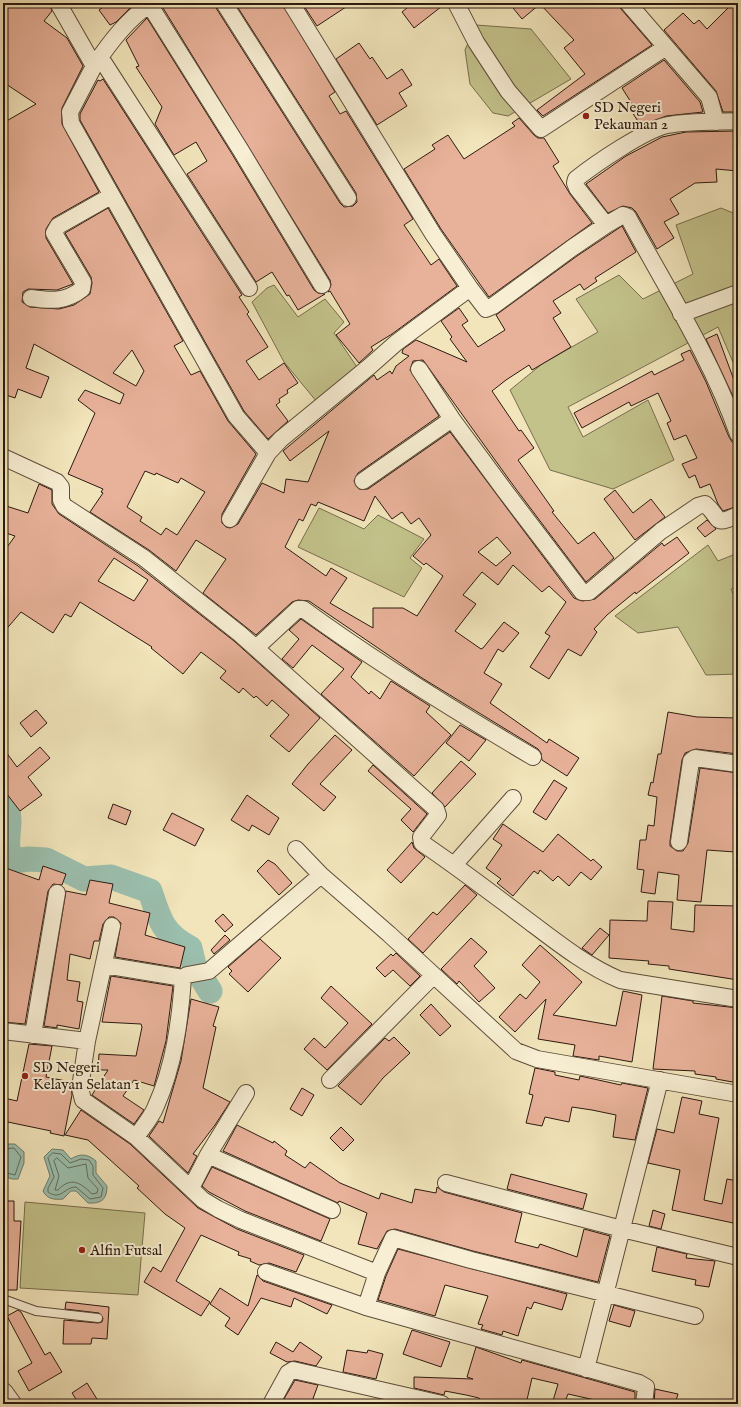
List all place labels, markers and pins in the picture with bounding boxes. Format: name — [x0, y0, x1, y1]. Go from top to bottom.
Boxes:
place label: SD Negeri Pekauman 2 — [594, 98, 668, 134]
marker: SD Negeri Pekauman 2 — [581, 111, 591, 121]
place label: SD Negeri Kelayan Selatan 1 — [33, 1058, 140, 1094]
marker: SD Negeri Kelayan Selatan 1 — [20, 1071, 30, 1081]
place label: Alfin Futsal — [89, 1241, 163, 1260]
marker: Alfin Futsal — [77, 1245, 87, 1255]

